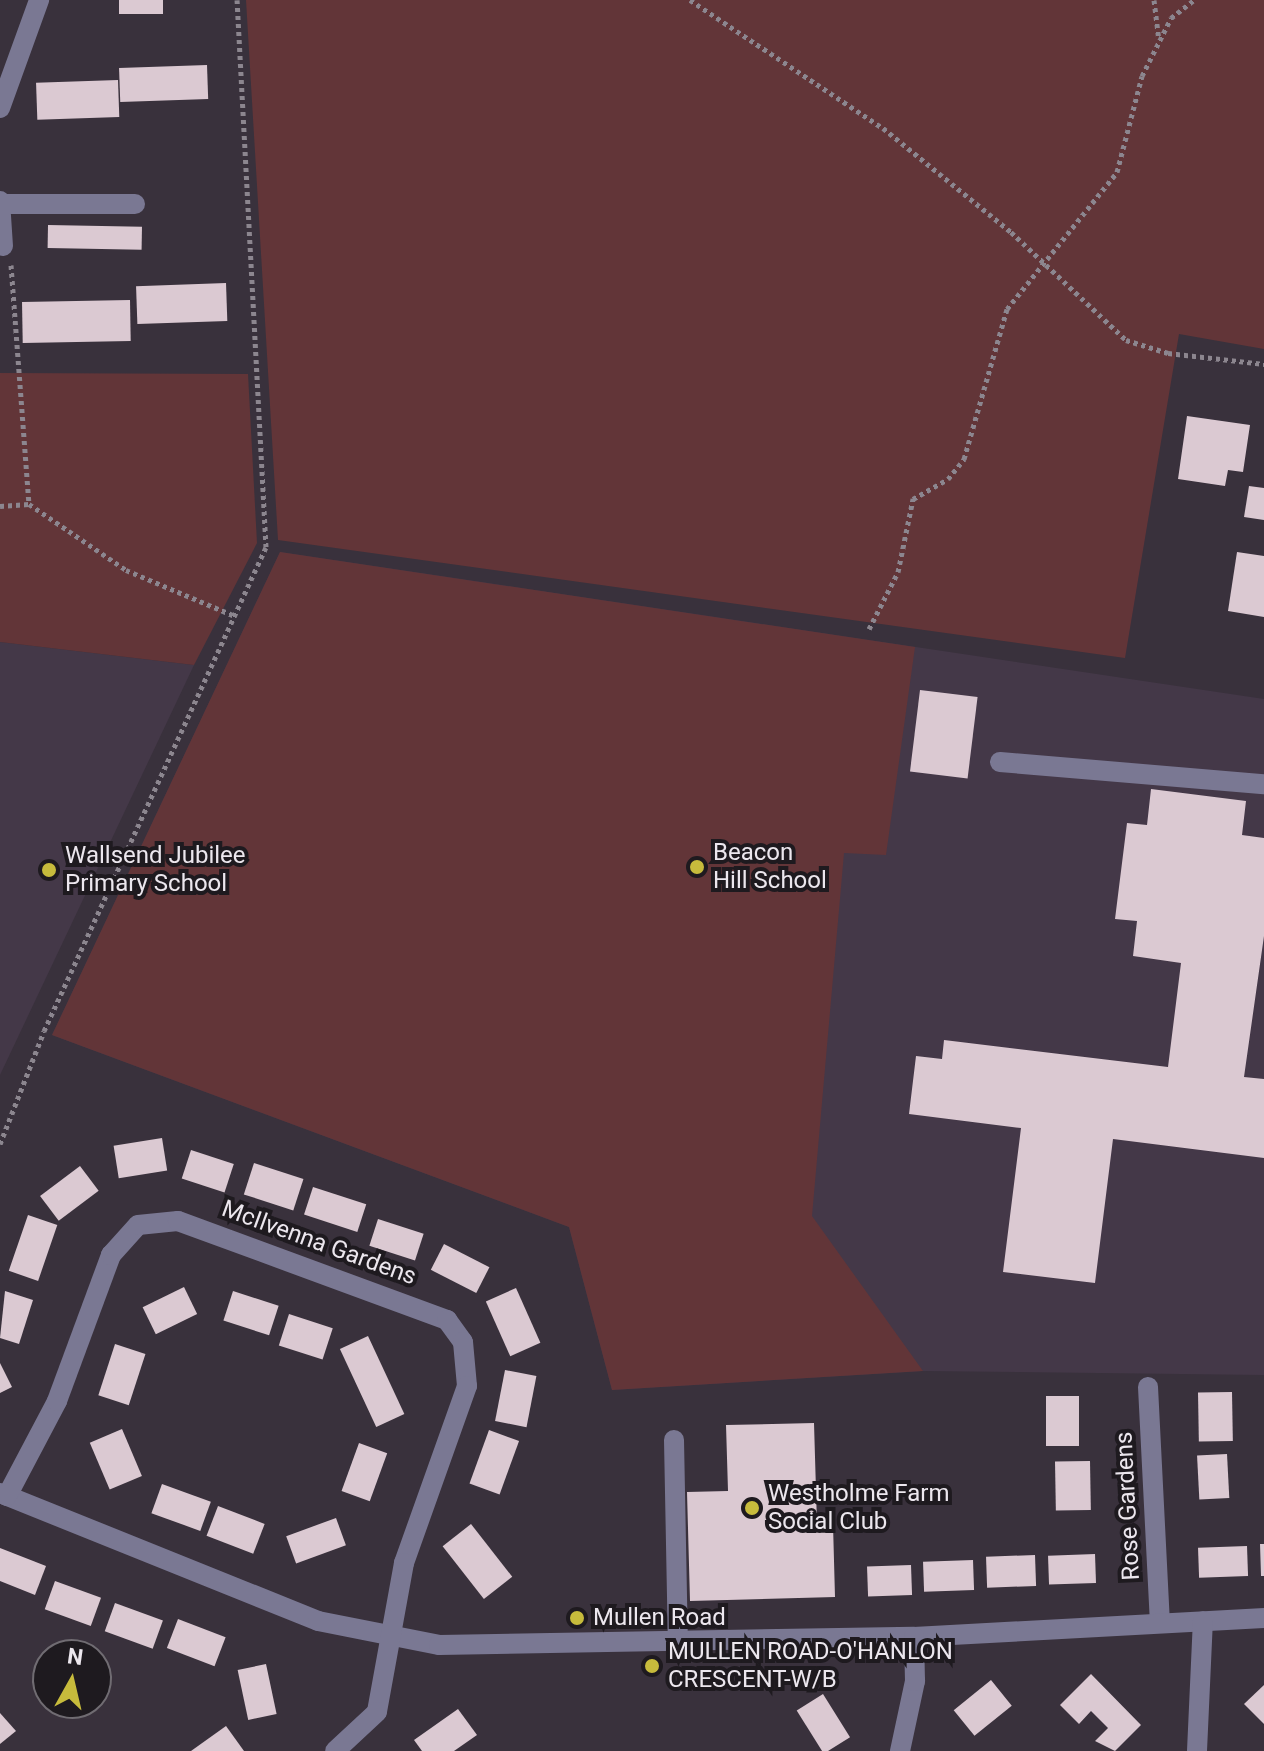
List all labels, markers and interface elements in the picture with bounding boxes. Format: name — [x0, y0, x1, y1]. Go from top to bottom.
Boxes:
place label: Beacon Hill School — [713, 839, 827, 895]
place label: Wallsend Jubilee Primary School — [65, 842, 246, 898]
marker: Beacon Hill School — [688, 858, 706, 876]
marker: Wallsend Jubilee Primary School — [40, 861, 58, 879]
street label: McIlvenna Gardens — [218, 1194, 420, 1292]
street label: Rose Gardens — [1110, 1431, 1146, 1581]
place label: Westholme Farm Social Club — [768, 1480, 949, 1536]
marker: Westholme Farm Social Club — [743, 1499, 761, 1517]
place label: Mullen Road — [593, 1604, 726, 1632]
marker: Mullen Road — [568, 1609, 586, 1627]
place label: MULLEN ROAD-O'HANLON CRESCENT-W/B — [668, 1638, 953, 1694]
north arrow — [32, 1639, 112, 1719]
text: N — [66, 1643, 85, 1670]
marker: MULLEN ROAD-O'HANLON CRESCENT-W/B — [643, 1657, 661, 1675]

